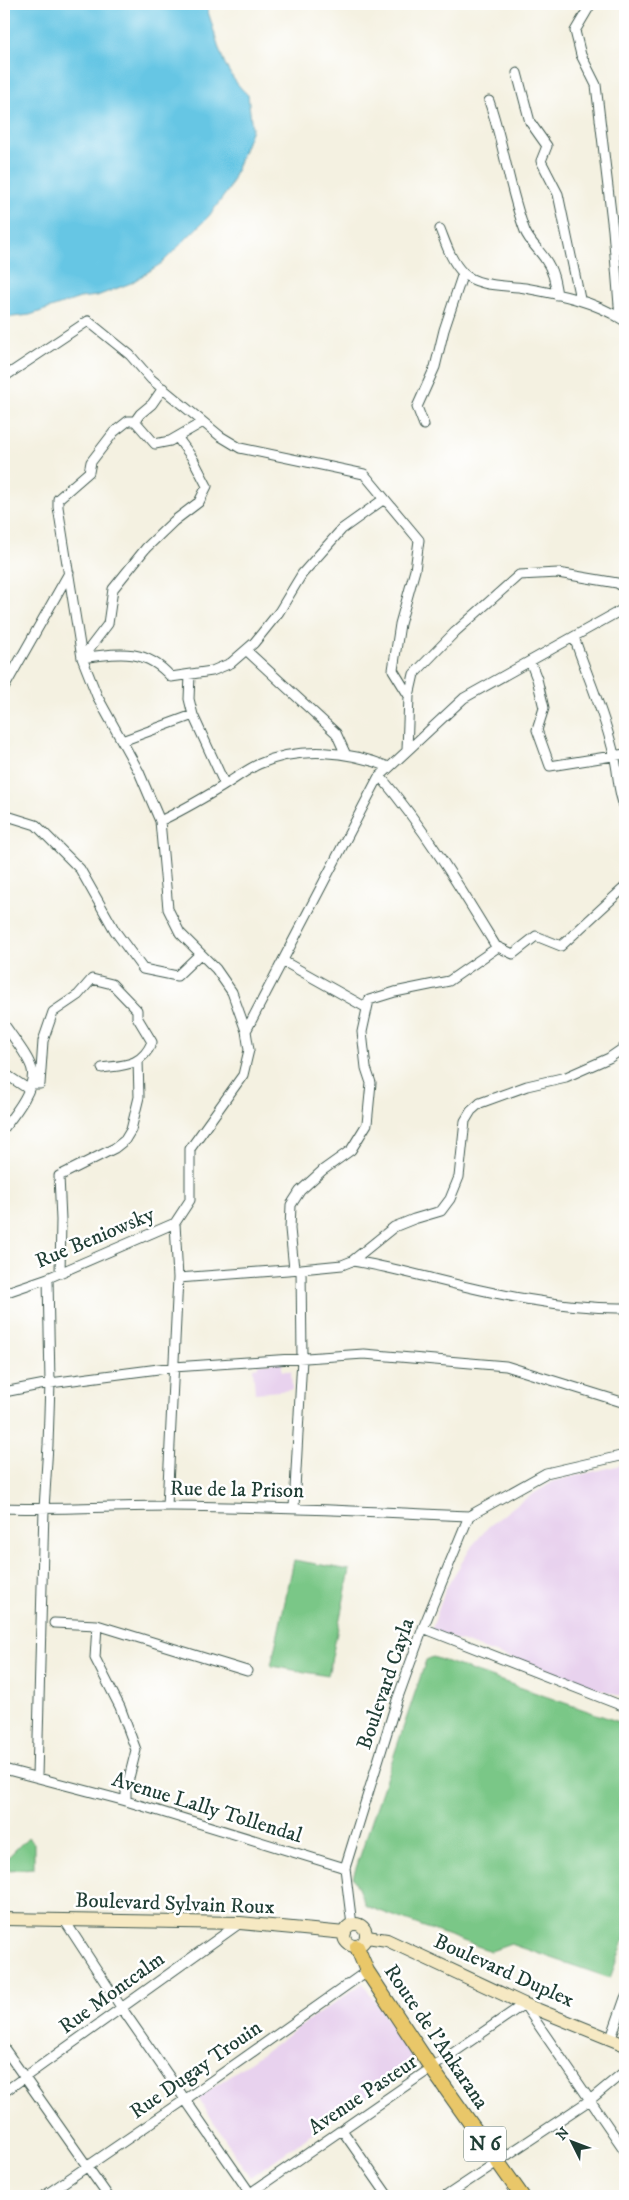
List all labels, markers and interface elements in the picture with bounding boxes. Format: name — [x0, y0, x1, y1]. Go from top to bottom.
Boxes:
street label: Rue Beniowsky — [32, 1201, 159, 1275]
street label: Rue de la Prison — [170, 1476, 304, 1504]
street label: Boulevard Cayla — [351, 1615, 421, 1753]
street label: Avenue Lally Tollendal — [109, 1767, 306, 1850]
street label: Boulevard Sylvain Roux — [75, 1888, 275, 1920]
street label: Boulevard Duplex — [430, 1928, 578, 2014]
street label: Rue Montcalm — [54, 1946, 170, 2040]
street label: Route de l'Ankarana — [378, 1960, 494, 2114]
street label: Rue Dugay Trouin — [125, 2015, 267, 2125]
street label: Avenue Pasteur — [303, 2049, 423, 2141]
north arrow — [546, 2118, 596, 2168]
text: N — [553, 2123, 574, 2144]
road number: N 6 — [464, 2126, 506, 2162]

